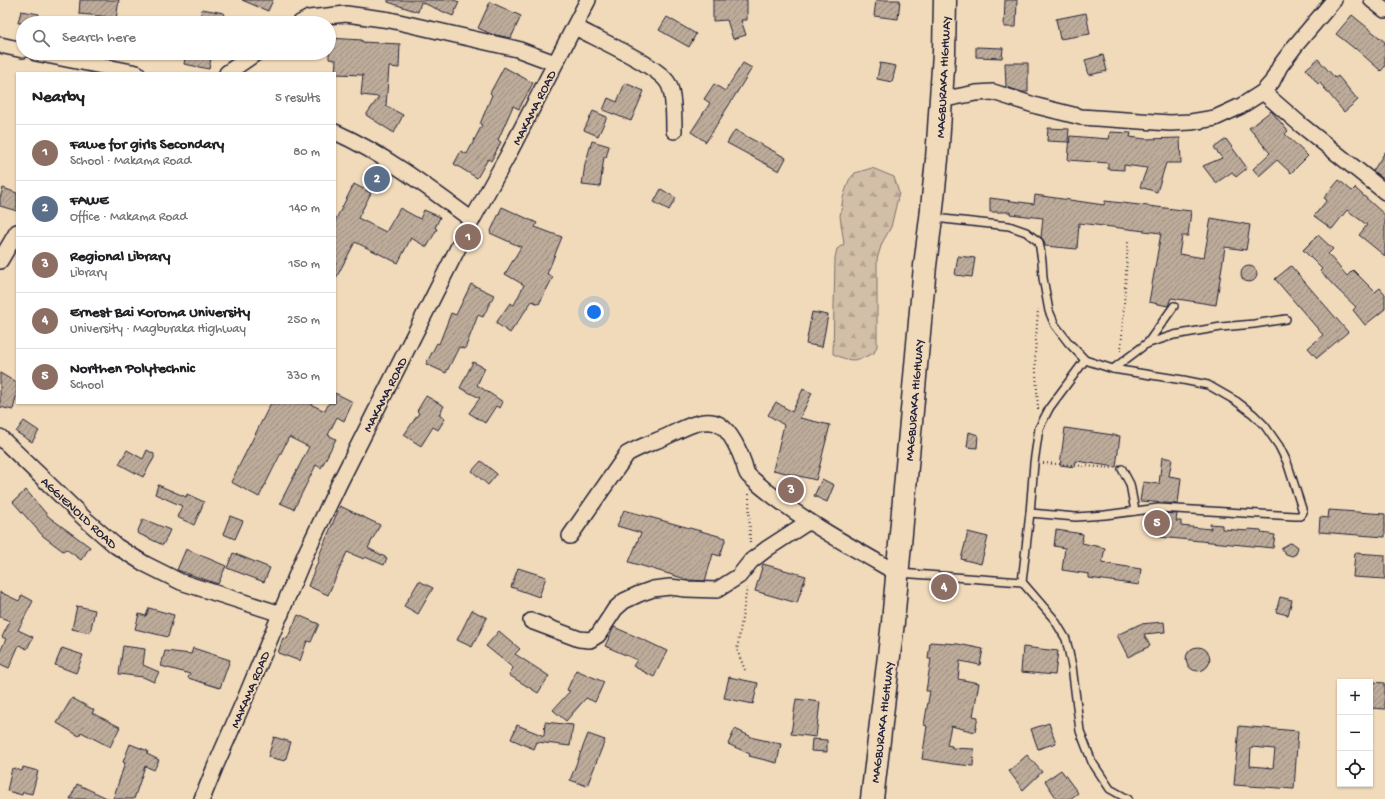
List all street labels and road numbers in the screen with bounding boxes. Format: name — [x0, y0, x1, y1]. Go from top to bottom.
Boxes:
street label: MAGBURAKA HIGHWAY — [934, 16, 955, 139]
street label: MAKAMA ROAD — [510, 68, 561, 148]
street label: MAGBURAKA HIGHWAY — [903, 339, 928, 462]
street label: MAKAMA ROAD — [361, 355, 412, 435]
street label: AGGIENOLD ROAD — [37, 475, 120, 553]
street label: MAKAMA ROAD — [228, 649, 274, 731]
street label: MAGBURAKA HIGHWAY — [869, 661, 898, 784]

